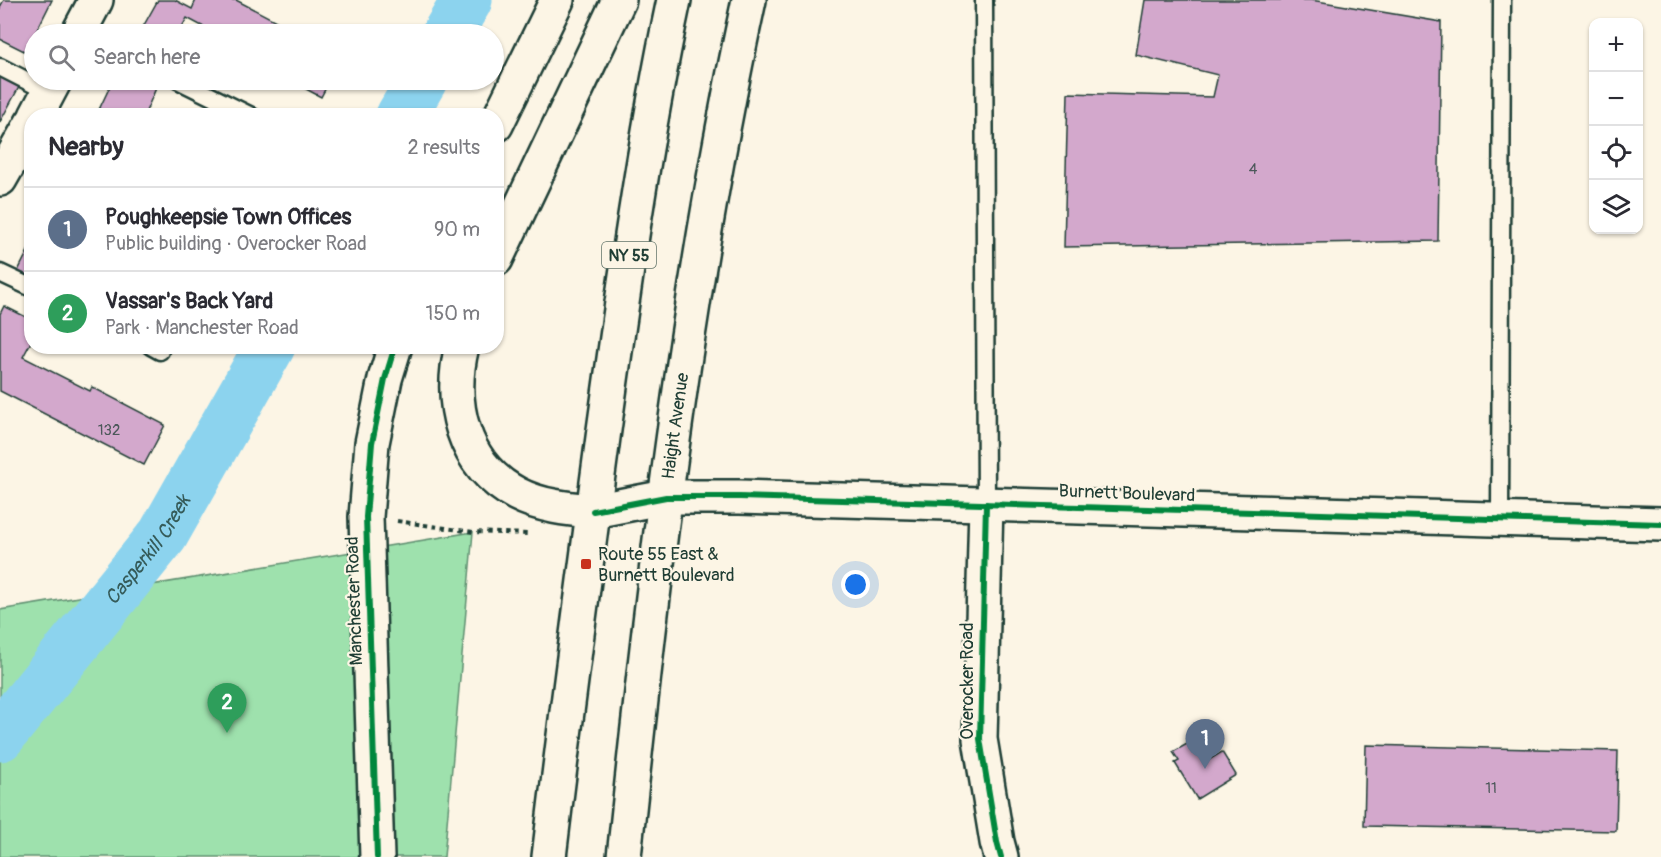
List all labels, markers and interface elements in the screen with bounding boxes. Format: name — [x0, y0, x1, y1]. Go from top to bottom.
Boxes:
map controls — [1589, 18, 1643, 234]
button: + — [1589, 18, 1643, 72]
search box — [24, 24, 504, 90]
icon: search — [45, 41, 78, 74]
text: Search here — [93, 43, 200, 71]
button: − — [1589, 72, 1643, 126]
button: locate — [1589, 126, 1643, 180]
text: Nearby — [48, 131, 124, 163]
text: 2 results — [408, 135, 480, 160]
house number: 4 — [1249, 160, 1258, 179]
button: layers — [1589, 180, 1643, 234]
text: Poughkeepsie Town Offices — [105, 203, 351, 231]
text: 1 — [64, 217, 71, 242]
text: 90 m — [434, 217, 480, 242]
text: Public building · Overocker Road — [105, 231, 367, 256]
road number: NY 55 — [602, 242, 656, 268]
text: Vassar's Back Yard — [105, 287, 273, 315]
text: 2 — [62, 301, 73, 326]
text: 150 m — [426, 301, 480, 326]
text: Park · Manchester Road — [105, 315, 299, 340]
street label: Haight Avenue — [657, 371, 694, 481]
house number: 132 — [98, 421, 120, 440]
street label: Burnett Boulevard — [1058, 480, 1196, 507]
water label: Casperkill Creek — [100, 489, 197, 610]
street label: Manchester Road — [341, 536, 368, 666]
place label: Route 55 East & Burnett Boulevard — [598, 543, 735, 587]
marker: Route 55 East & Burnett Boulevard — [579, 557, 593, 571]
your location — [841, 570, 870, 599]
street label: Overocker Road — [956, 622, 979, 740]
pin: 2 — [208, 684, 246, 733]
pin: 1 — [1186, 720, 1224, 769]
house number: 11 — [1485, 779, 1497, 798]

